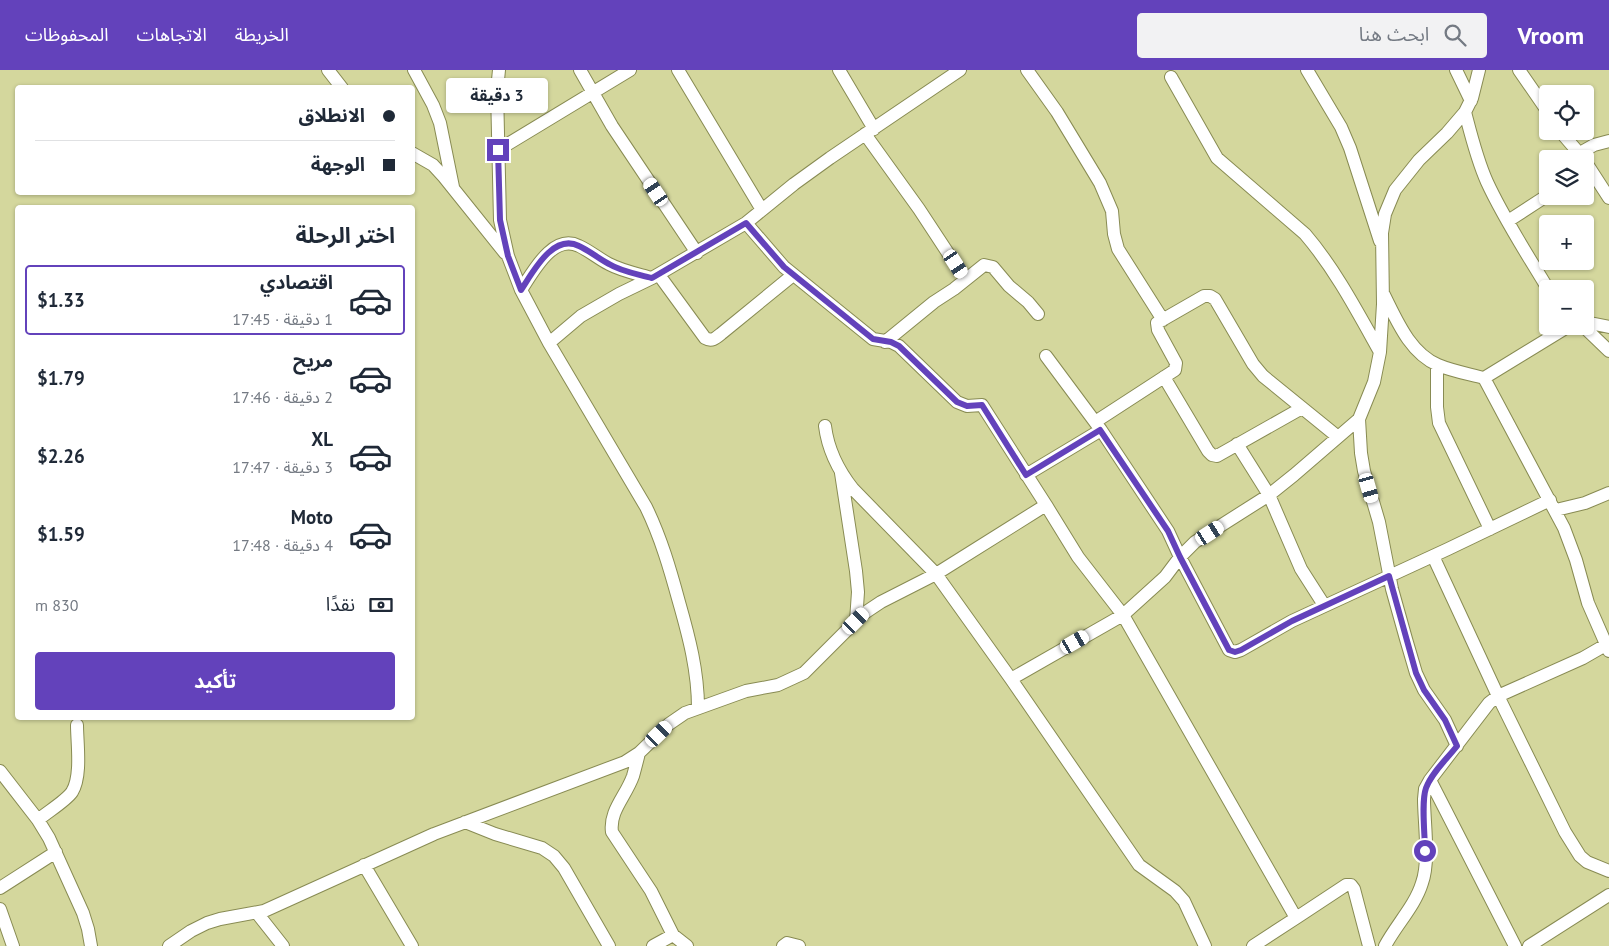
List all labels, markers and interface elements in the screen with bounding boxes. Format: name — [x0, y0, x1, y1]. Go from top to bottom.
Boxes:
search box — [1137, 13, 1487, 58]
text: Vroom — [1517, 20, 1584, 51]
icon: search — [1441, 21, 1469, 49]
text: ابحث هنا — [1359, 22, 1429, 46]
text: المحفوظات — [25, 23, 109, 46]
text: الاتجاهات — [137, 23, 207, 46]
text: الخريطة — [235, 23, 289, 46]
callout: 3 دقيقة — [447, 78, 549, 112]
text: 3 دقيقة — [470, 85, 524, 105]
map controls — [1539, 85, 1594, 335]
button: locate — [1539, 85, 1594, 140]
text: الانطلاق — [299, 103, 365, 127]
route end — [487, 139, 509, 161]
button: layers — [1539, 150, 1594, 205]
text: الوجهة — [311, 152, 365, 176]
car — [641, 175, 670, 209]
button: + — [1539, 215, 1594, 270]
text: اختر الرحلة — [295, 221, 395, 249]
car — [941, 247, 970, 281]
text: اقتصادي — [260, 270, 333, 294]
icon: car — [348, 278, 393, 323]
button: − — [1539, 280, 1594, 335]
text: $1.33 — [37, 288, 85, 312]
text: 1 دقيقة · 17:45 — [232, 309, 333, 329]
text: مريح — [293, 348, 333, 372]
icon: car — [348, 356, 393, 401]
text: $1.79 — [37, 366, 85, 390]
text: 2 دقيقة · 17:46 — [232, 387, 333, 407]
text: XL — [311, 427, 333, 451]
icon: car — [348, 434, 393, 479]
text: $2.26 — [37, 444, 85, 468]
text: 3 دقيقة · 17:47 — [232, 457, 333, 477]
car — [1357, 472, 1380, 504]
text: Moto — [291, 505, 333, 529]
icon: car — [348, 512, 393, 557]
car — [1193, 519, 1226, 547]
text: $1.59 — [37, 522, 85, 546]
text: 4 دقيقة · 17:48 — [232, 535, 333, 555]
icon: cash — [367, 591, 395, 619]
text: نقدًا — [326, 592, 355, 616]
text: 830 m — [35, 595, 78, 615]
car — [840, 605, 871, 637]
car — [1058, 628, 1091, 656]
button: تأكيد — [35, 652, 395, 710]
car — [642, 718, 675, 750]
route start — [1414, 840, 1436, 862]

